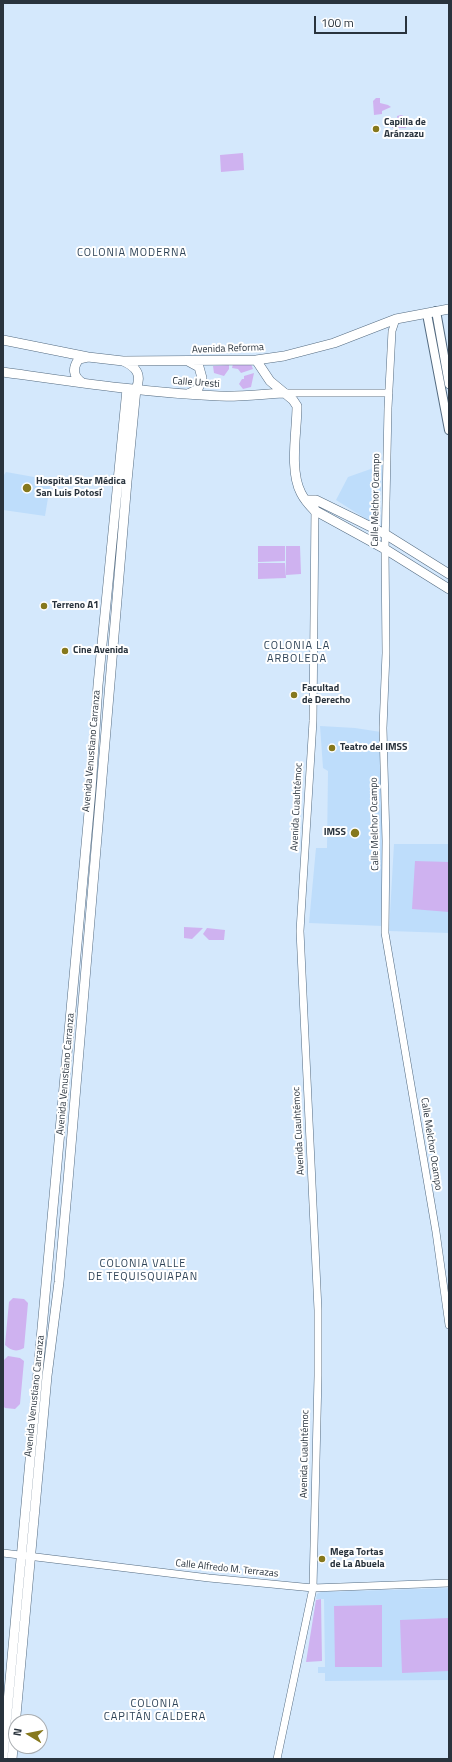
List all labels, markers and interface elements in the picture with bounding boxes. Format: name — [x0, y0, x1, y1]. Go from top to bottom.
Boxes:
scale bar — [316, 8, 409, 34]
text: 100 m — [321, 13, 354, 32]
place label: Capilla de Aránzazu — [384, 117, 426, 140]
marker: Capilla de Aránzazu — [371, 124, 381, 134]
district label: COLONIA MODERNA — [77, 246, 187, 260]
street label: Avenida Reforma — [192, 342, 264, 356]
street label: Calle Uresti — [172, 375, 220, 391]
street label: Calle Melchor Ocampo — [369, 453, 383, 547]
place label: Hospital Star Médica San Luis Potosí — [36, 476, 126, 500]
marker: Hospital Star Médica San Luis Potosí — [21, 482, 33, 494]
place label: Terreno A1 — [52, 600, 99, 612]
marker: Terreno A1 — [39, 601, 49, 611]
district label: COLONIA LA ARBOLEDA — [264, 639, 330, 665]
place label: Cine Avenida — [73, 645, 128, 657]
marker: Cine Avenida — [60, 646, 70, 656]
place label: Facultad de Derecho — [302, 683, 350, 706]
street label: Avenida Venustiano Carranza — [81, 690, 103, 812]
marker: Facultad de Derecho — [289, 690, 299, 700]
place label: Teatro del IMSS — [340, 742, 407, 754]
marker: Teatro del IMSS — [327, 743, 337, 753]
street label: Avenida Cuauhtémoc — [289, 763, 305, 851]
street label: Calle Melchor Ocampo — [368, 777, 382, 871]
place label: IMSS — [324, 827, 346, 839]
marker: IMSS — [349, 827, 361, 839]
street label: Avenida Venustiano Carranza — [55, 1013, 77, 1135]
street label: Avenida Cuauhtémoc — [291, 1087, 307, 1175]
street label: Calle Melchor Ocampo — [418, 1097, 444, 1191]
district label: COLONIA VALLE DE TEQUISQUIAPAN — [88, 1257, 198, 1283]
street label: Avenida Venustiano Carranza — [23, 1335, 47, 1457]
street label: Avenida Cuauhtémoc — [298, 1410, 312, 1498]
place label: Mega Tortas de La Abuela — [330, 1547, 385, 1570]
marker: Mega Tortas de La Abuela — [317, 1554, 327, 1564]
street label: Calle Alfredo M. Terrazas — [175, 1558, 279, 1580]
district label: COLONIA CAPITÁN CALDERA — [104, 1697, 206, 1723]
north arrow — [8, 1714, 48, 1754]
text: N — [9, 1727, 26, 1737]

